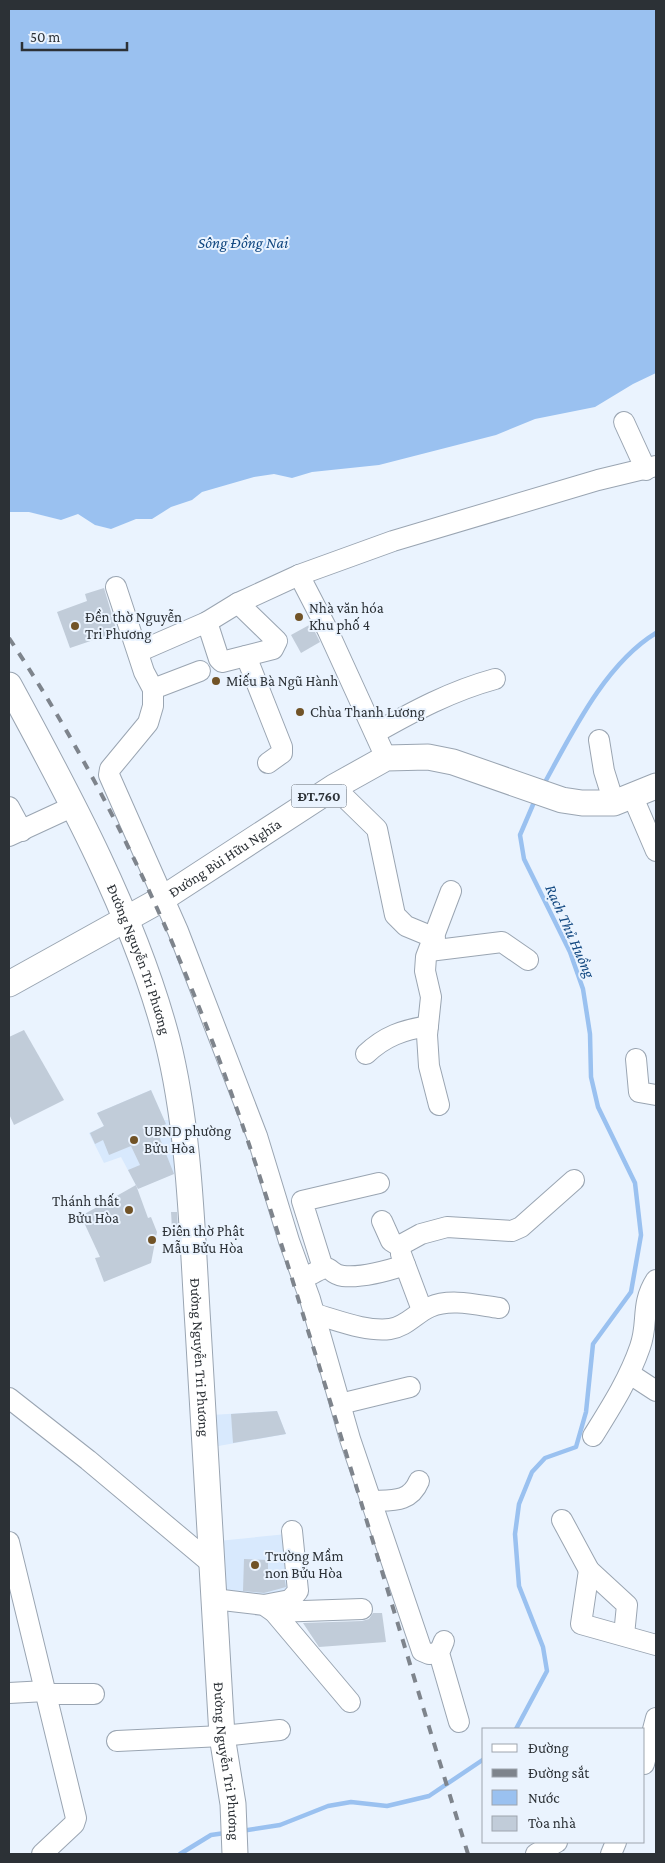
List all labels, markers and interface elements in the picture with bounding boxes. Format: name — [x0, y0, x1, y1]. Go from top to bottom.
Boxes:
scale bar — [22, 20, 128, 52]
text: 50 m — [30, 29, 60, 45]
water label: Sông Đồng Nai — [198, 234, 289, 252]
place label: Nhà văn hóa Khu phố 4 — [309, 600, 384, 634]
place label: Đền thờ Nguyễn Tri Phương — [85, 608, 182, 643]
marker: Nhà văn hóa Khu phố 4 — [293, 611, 305, 623]
marker: Đền thờ Nguyễn Tri Phương — [69, 620, 81, 632]
place label: Miếu Bà Ngũ Hành — [226, 672, 338, 690]
marker: Miếu Bà Ngũ Hành — [210, 675, 222, 687]
place label: Chùa Thanh Lương — [310, 704, 425, 721]
marker: Chùa Thanh Lương — [294, 706, 306, 718]
road number: ĐT.760 — [292, 784, 346, 808]
street label: Đường Bùi Hữu Nghĩa — [166, 816, 284, 901]
street label: Đường Nguyễn Tri Phương — [104, 881, 173, 1037]
water label: Rạch Thủ Huồng — [541, 882, 599, 982]
place label: UBND phường Bửu Hòa — [144, 1123, 231, 1156]
marker: UBND phường Bửu Hòa — [128, 1134, 140, 1146]
place label: Thánh thất Bửu Hòa — [52, 1192, 120, 1226]
marker: Thánh thất Bửu Hòa — [123, 1204, 135, 1216]
place label: Điện thờ Phật Mẫu Bửu Hòa — [162, 1223, 245, 1256]
marker: Điện thờ Phật Mẫu Bửu Hòa — [146, 1234, 158, 1246]
street label: Đường Nguyễn Tri Phương — [187, 1278, 212, 1437]
place label: Trường Mầm non Bửu Hòa — [265, 1547, 343, 1581]
marker: Trường Mầm non Bửu Hòa — [249, 1559, 261, 1571]
street label: Đường Nguyễn Tri Phương — [211, 1682, 242, 1841]
legend — [482, 1728, 645, 1843]
text: Đường — [528, 1740, 569, 1757]
text: Đường sắt — [528, 1765, 590, 1782]
text: Nước — [528, 1790, 560, 1806]
text: Tòa nhà — [528, 1815, 576, 1831]

